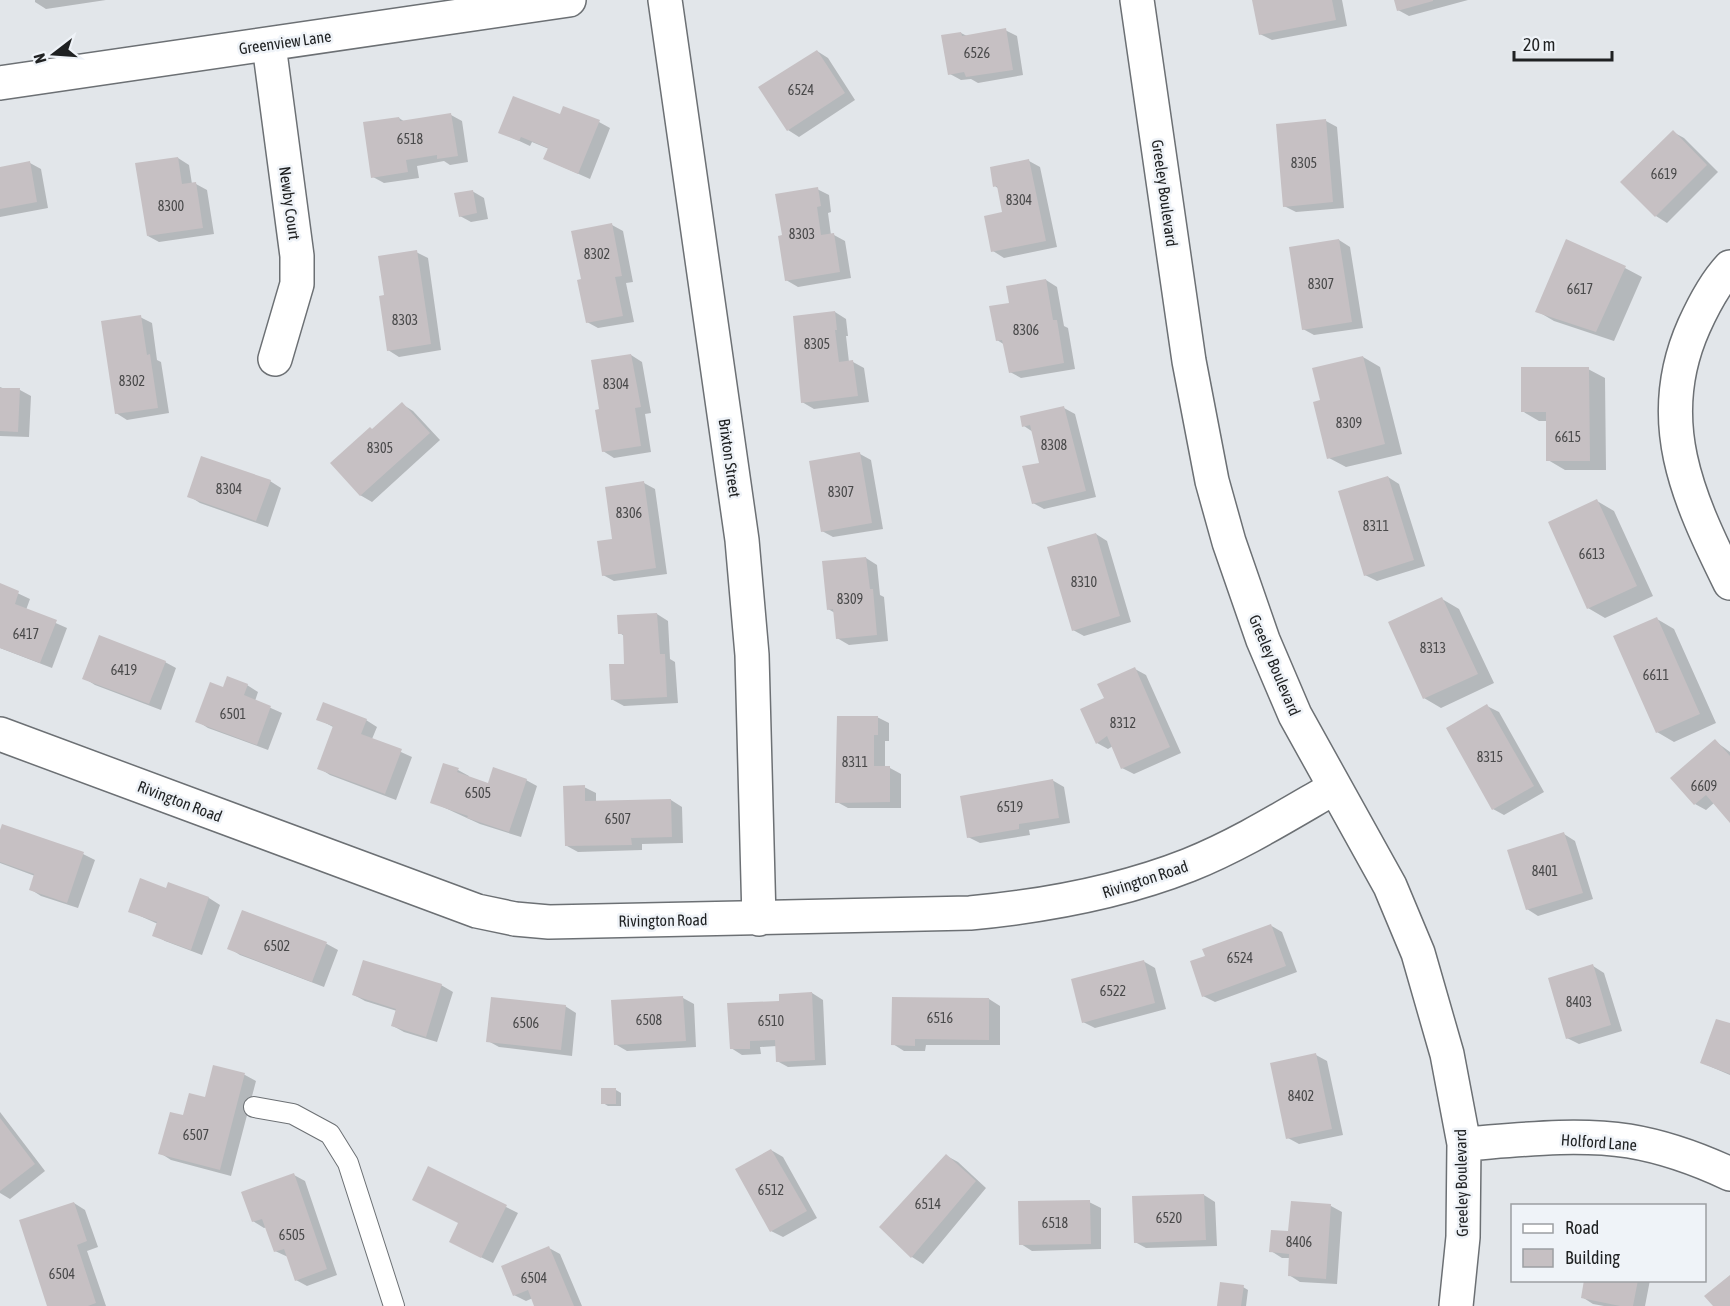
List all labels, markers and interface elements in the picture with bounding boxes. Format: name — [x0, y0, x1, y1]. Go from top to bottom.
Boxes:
north arrow — [24, 24, 84, 84]
scale bar — [1514, 24, 1612, 62]
street label: Greenview Lane — [238, 27, 332, 57]
text: 20 m — [1523, 34, 1555, 55]
house number: 6526 — [964, 45, 991, 61]
text: N — [30, 51, 50, 66]
house number: 6524 — [788, 82, 815, 98]
house number: 6518 — [397, 131, 424, 147]
street label: Greeley Boulevard — [1148, 138, 1181, 248]
house number: 8305 — [1291, 155, 1317, 171]
street label: Newby Court — [275, 165, 304, 241]
house number: 6619 — [1651, 166, 1677, 182]
house number: 8304 — [1006, 192, 1033, 208]
house number: 8300 — [158, 198, 185, 214]
house number: 8303 — [789, 226, 815, 242]
house number: 8302 — [584, 246, 610, 262]
house number: 8307 — [1308, 276, 1334, 292]
house number: 6617 — [1567, 281, 1593, 297]
house number: 8303 — [392, 312, 418, 328]
house number: 8306 — [1013, 322, 1040, 338]
house number: 8305 — [804, 336, 830, 352]
house number: 8302 — [119, 373, 145, 389]
house number: 8304 — [603, 376, 630, 392]
house number: 8309 — [1336, 415, 1362, 431]
street label: Brixton Street — [716, 417, 744, 499]
house number: 6615 — [1555, 429, 1581, 445]
house number: 8308 — [1041, 437, 1068, 453]
house number: 8305 — [367, 440, 393, 456]
house number: 8304 — [216, 481, 243, 497]
house number: 8307 — [828, 484, 854, 500]
house number: 8306 — [616, 505, 643, 521]
house number: 8311 — [1363, 518, 1389, 534]
house number: 6613 — [1579, 546, 1605, 562]
house number: 8310 — [1071, 574, 1098, 590]
house number: 8309 — [837, 591, 863, 607]
street label: Greeley Boulevard — [1245, 612, 1304, 719]
house number: 6417 — [13, 626, 39, 642]
house number: 8313 — [1420, 640, 1446, 656]
house number: 6419 — [111, 662, 137, 678]
house number: 6611 — [1643, 667, 1669, 683]
house number: 6501 — [220, 706, 246, 722]
house number: 8312 — [1110, 715, 1136, 731]
house number: 8315 — [1477, 749, 1503, 765]
house number: 8311 — [842, 754, 868, 770]
street label: Rivington Road — [135, 777, 225, 826]
house number: 6609 — [1691, 778, 1717, 794]
house number: 6505 — [465, 785, 491, 801]
house number: 6519 — [997, 799, 1023, 815]
house number: 6507 — [605, 811, 631, 827]
street label: Rivington Road — [1100, 857, 1190, 902]
house number: 8401 — [1532, 863, 1558, 879]
street label: Rivington Road — [618, 910, 708, 931]
house number: 6502 — [264, 938, 290, 954]
house number: 6524 — [1227, 950, 1254, 966]
house number: 6522 — [1100, 983, 1126, 999]
house number: 8403 — [1566, 994, 1592, 1010]
house number: 6516 — [927, 1010, 954, 1026]
house number: 6508 — [636, 1012, 663, 1028]
house number: 6510 — [758, 1013, 785, 1029]
house number: 6506 — [513, 1015, 540, 1031]
house number: 8402 — [1288, 1088, 1314, 1104]
house number: 6507 — [183, 1127, 209, 1143]
street label: Greeley Boulevard — [1451, 1129, 1472, 1237]
street label: Holford Lane — [1560, 1130, 1638, 1154]
house number: 6512 — [758, 1182, 784, 1198]
house number: 6514 — [915, 1196, 942, 1212]
legend — [1511, 1204, 1706, 1282]
house number: 6520 — [1156, 1210, 1183, 1226]
house number: 6518 — [1042, 1215, 1069, 1231]
text: Road — [1565, 1217, 1599, 1238]
house number: 6505 — [279, 1227, 305, 1243]
house number: 8406 — [1286, 1234, 1313, 1250]
text: Building — [1565, 1247, 1620, 1268]
house number: 6504 — [49, 1266, 76, 1282]
house number: 6504 — [521, 1270, 548, 1286]

